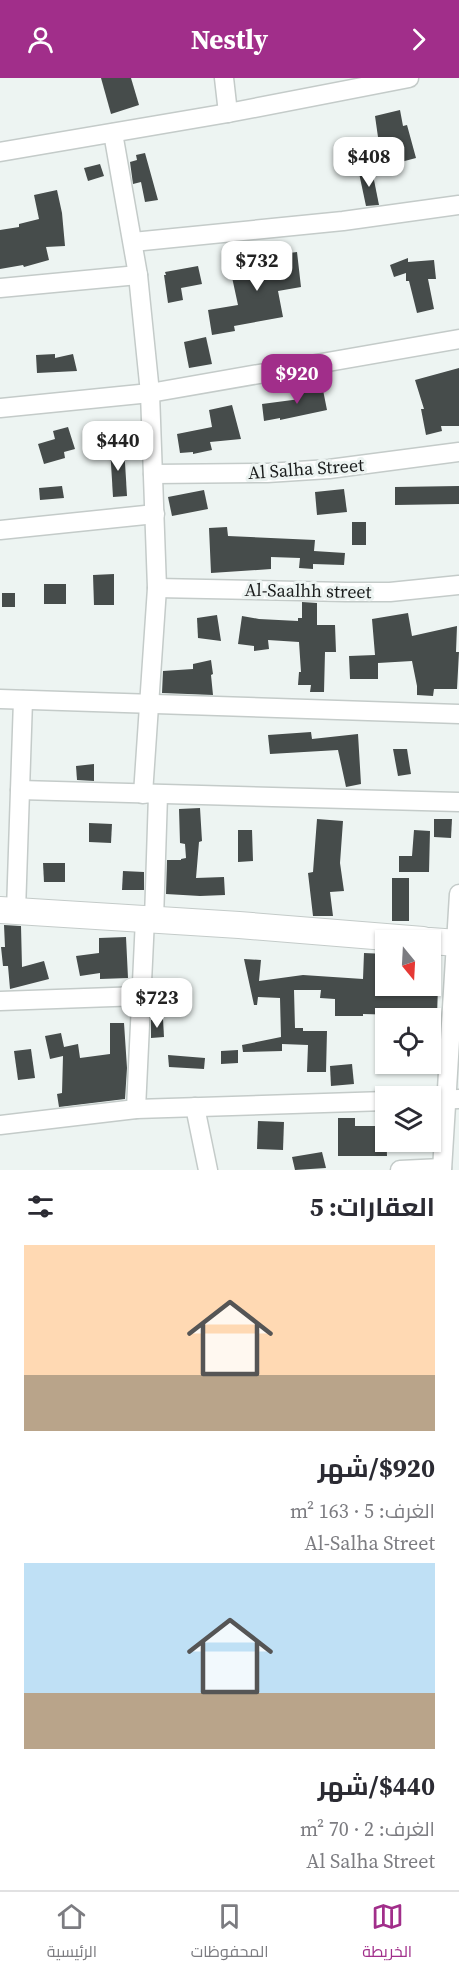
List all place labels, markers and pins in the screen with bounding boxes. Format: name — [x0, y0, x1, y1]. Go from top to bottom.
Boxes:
pin: $408 — [333, 137, 405, 188]
pin: $732 — [221, 241, 293, 292]
pin: $920 — [261, 354, 333, 405]
pin: $440 — [82, 421, 154, 472]
pin: $723 — [121, 978, 193, 1029]

